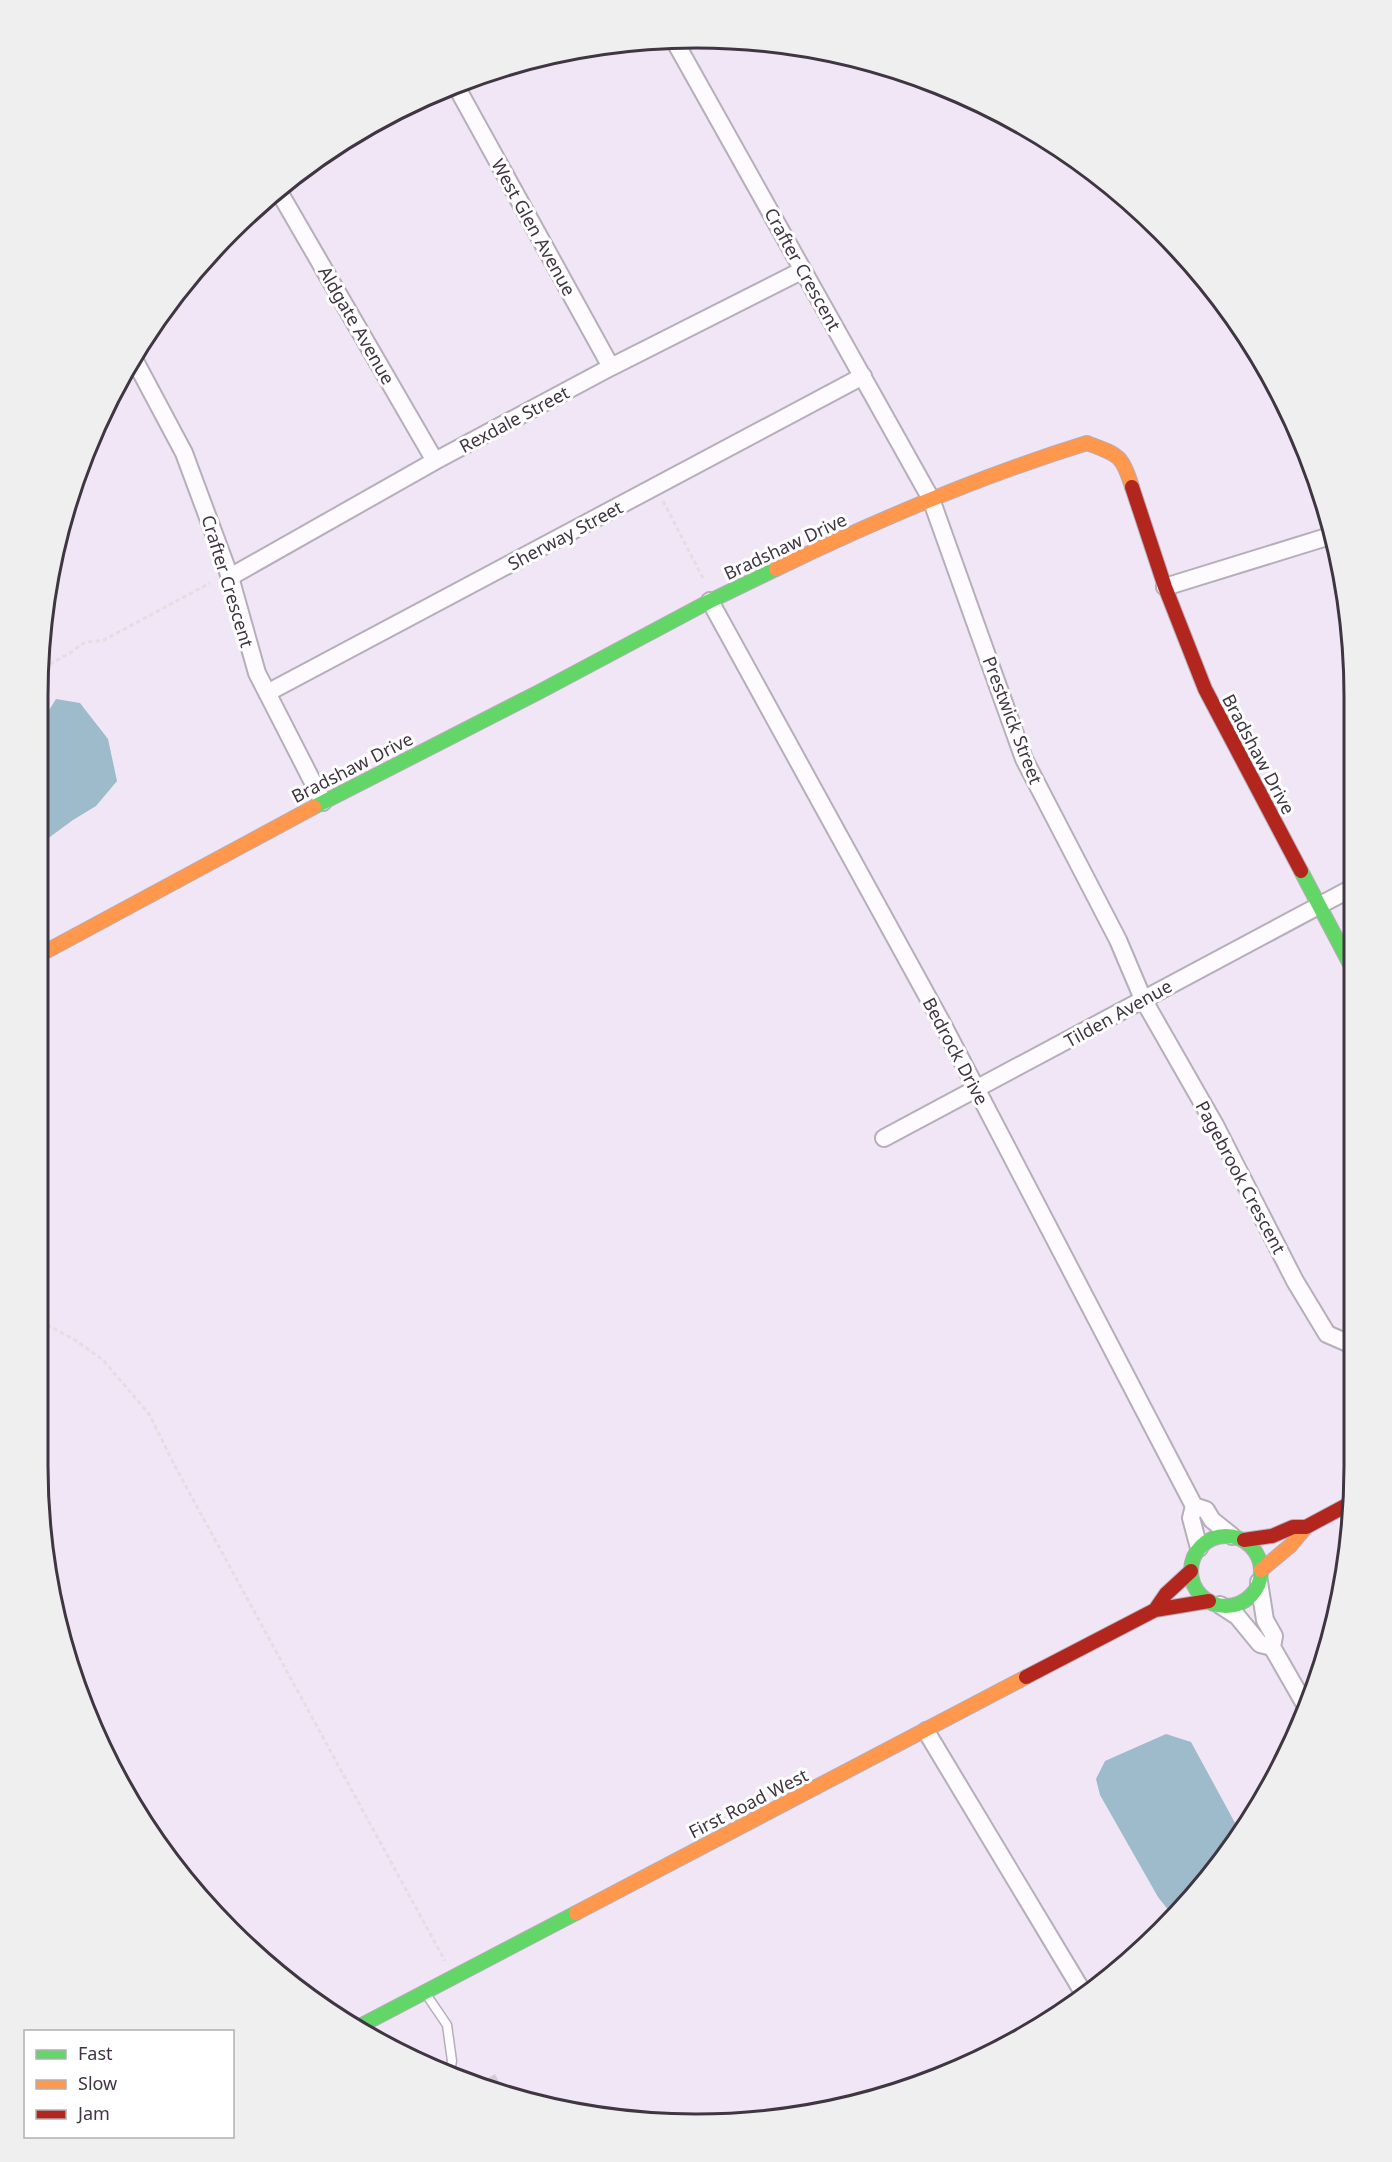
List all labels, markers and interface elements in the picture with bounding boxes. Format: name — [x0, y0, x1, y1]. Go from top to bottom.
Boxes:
street label: West Glen Avenue — [486, 154, 582, 300]
street label: Crafter Crescent — [759, 203, 847, 335]
street label: Aldgate Avenue — [313, 261, 401, 389]
street label: Rexdale Street — [455, 380, 574, 458]
street label: Sherway Street — [503, 494, 627, 575]
street label: Bradshaw Drive — [720, 507, 850, 585]
street label: Crafter Crescent — [196, 512, 260, 651]
street label: Prestwick Street — [978, 653, 1049, 788]
street label: Bradshaw Drive — [1217, 690, 1301, 818]
street label: Bradshaw Drive — [287, 726, 417, 808]
street label: Tilden Avenue — [1060, 974, 1176, 1052]
street label: Bedrock Drive — [918, 993, 994, 1109]
street label: Pagebrook Crescent — [1190, 1096, 1292, 1258]
street label: First Road West — [684, 1762, 812, 1843]
legend — [24, 2030, 234, 2138]
text: Fast — [78, 2041, 113, 2065]
text: Slow — [78, 2071, 117, 2095]
text: Jam — [76, 2101, 110, 2125]

